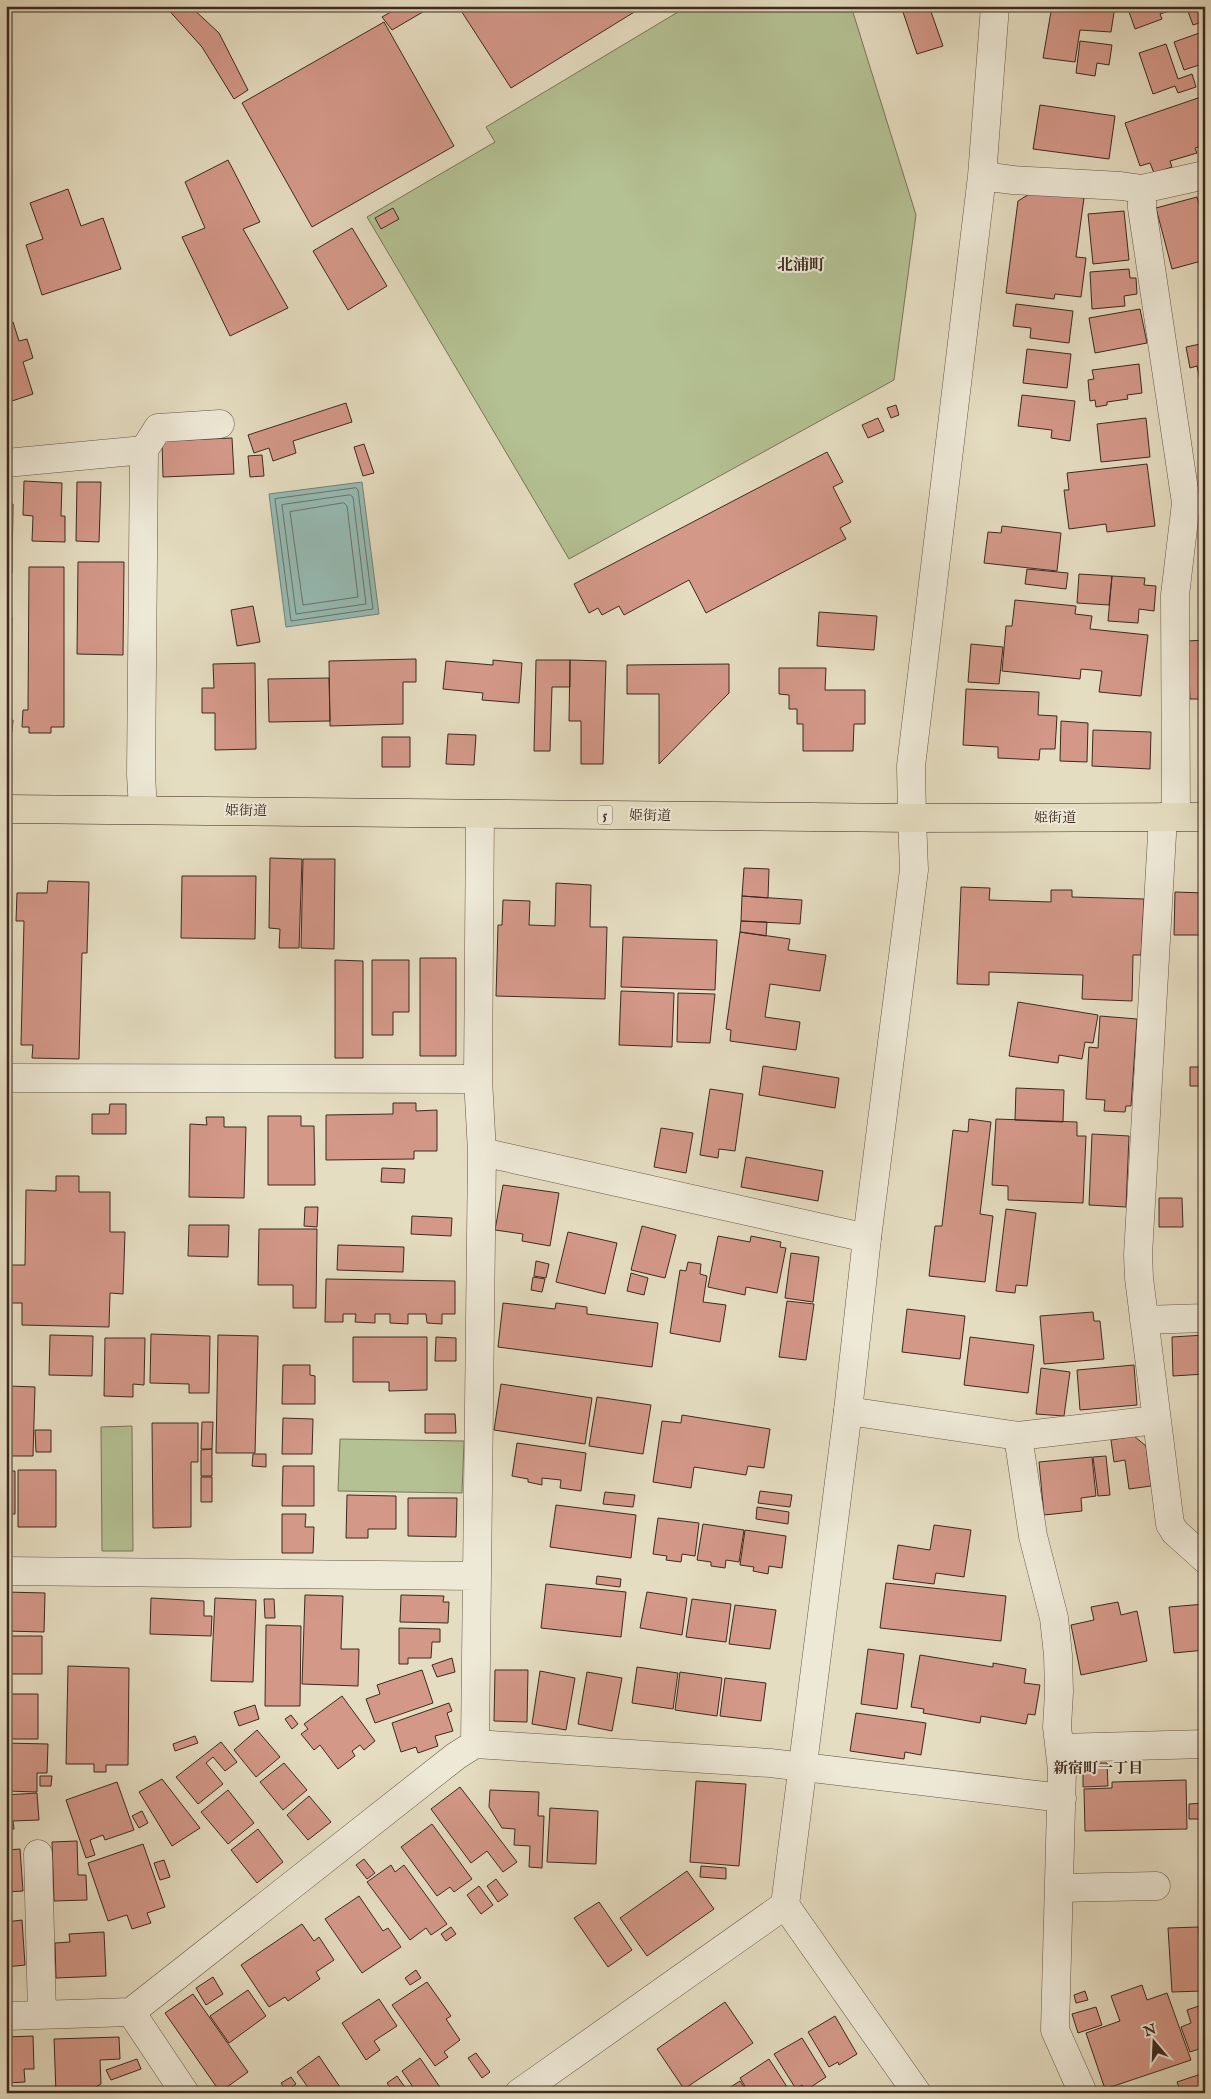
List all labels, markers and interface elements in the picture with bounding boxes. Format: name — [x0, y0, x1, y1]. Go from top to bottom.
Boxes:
district label: 北浦町 — [777, 256, 825, 276]
street label: 姫街道 — [225, 802, 267, 820]
road number: 5 — [598, 806, 612, 824]
street label: 姫街道 — [629, 807, 671, 825]
street label: 姫街道 — [1034, 809, 1076, 827]
district label: 新宿町一丁目 — [1053, 1759, 1143, 1778]
north arrow — [1128, 2016, 1178, 2066]
text: N — [1140, 2020, 1159, 2041]

